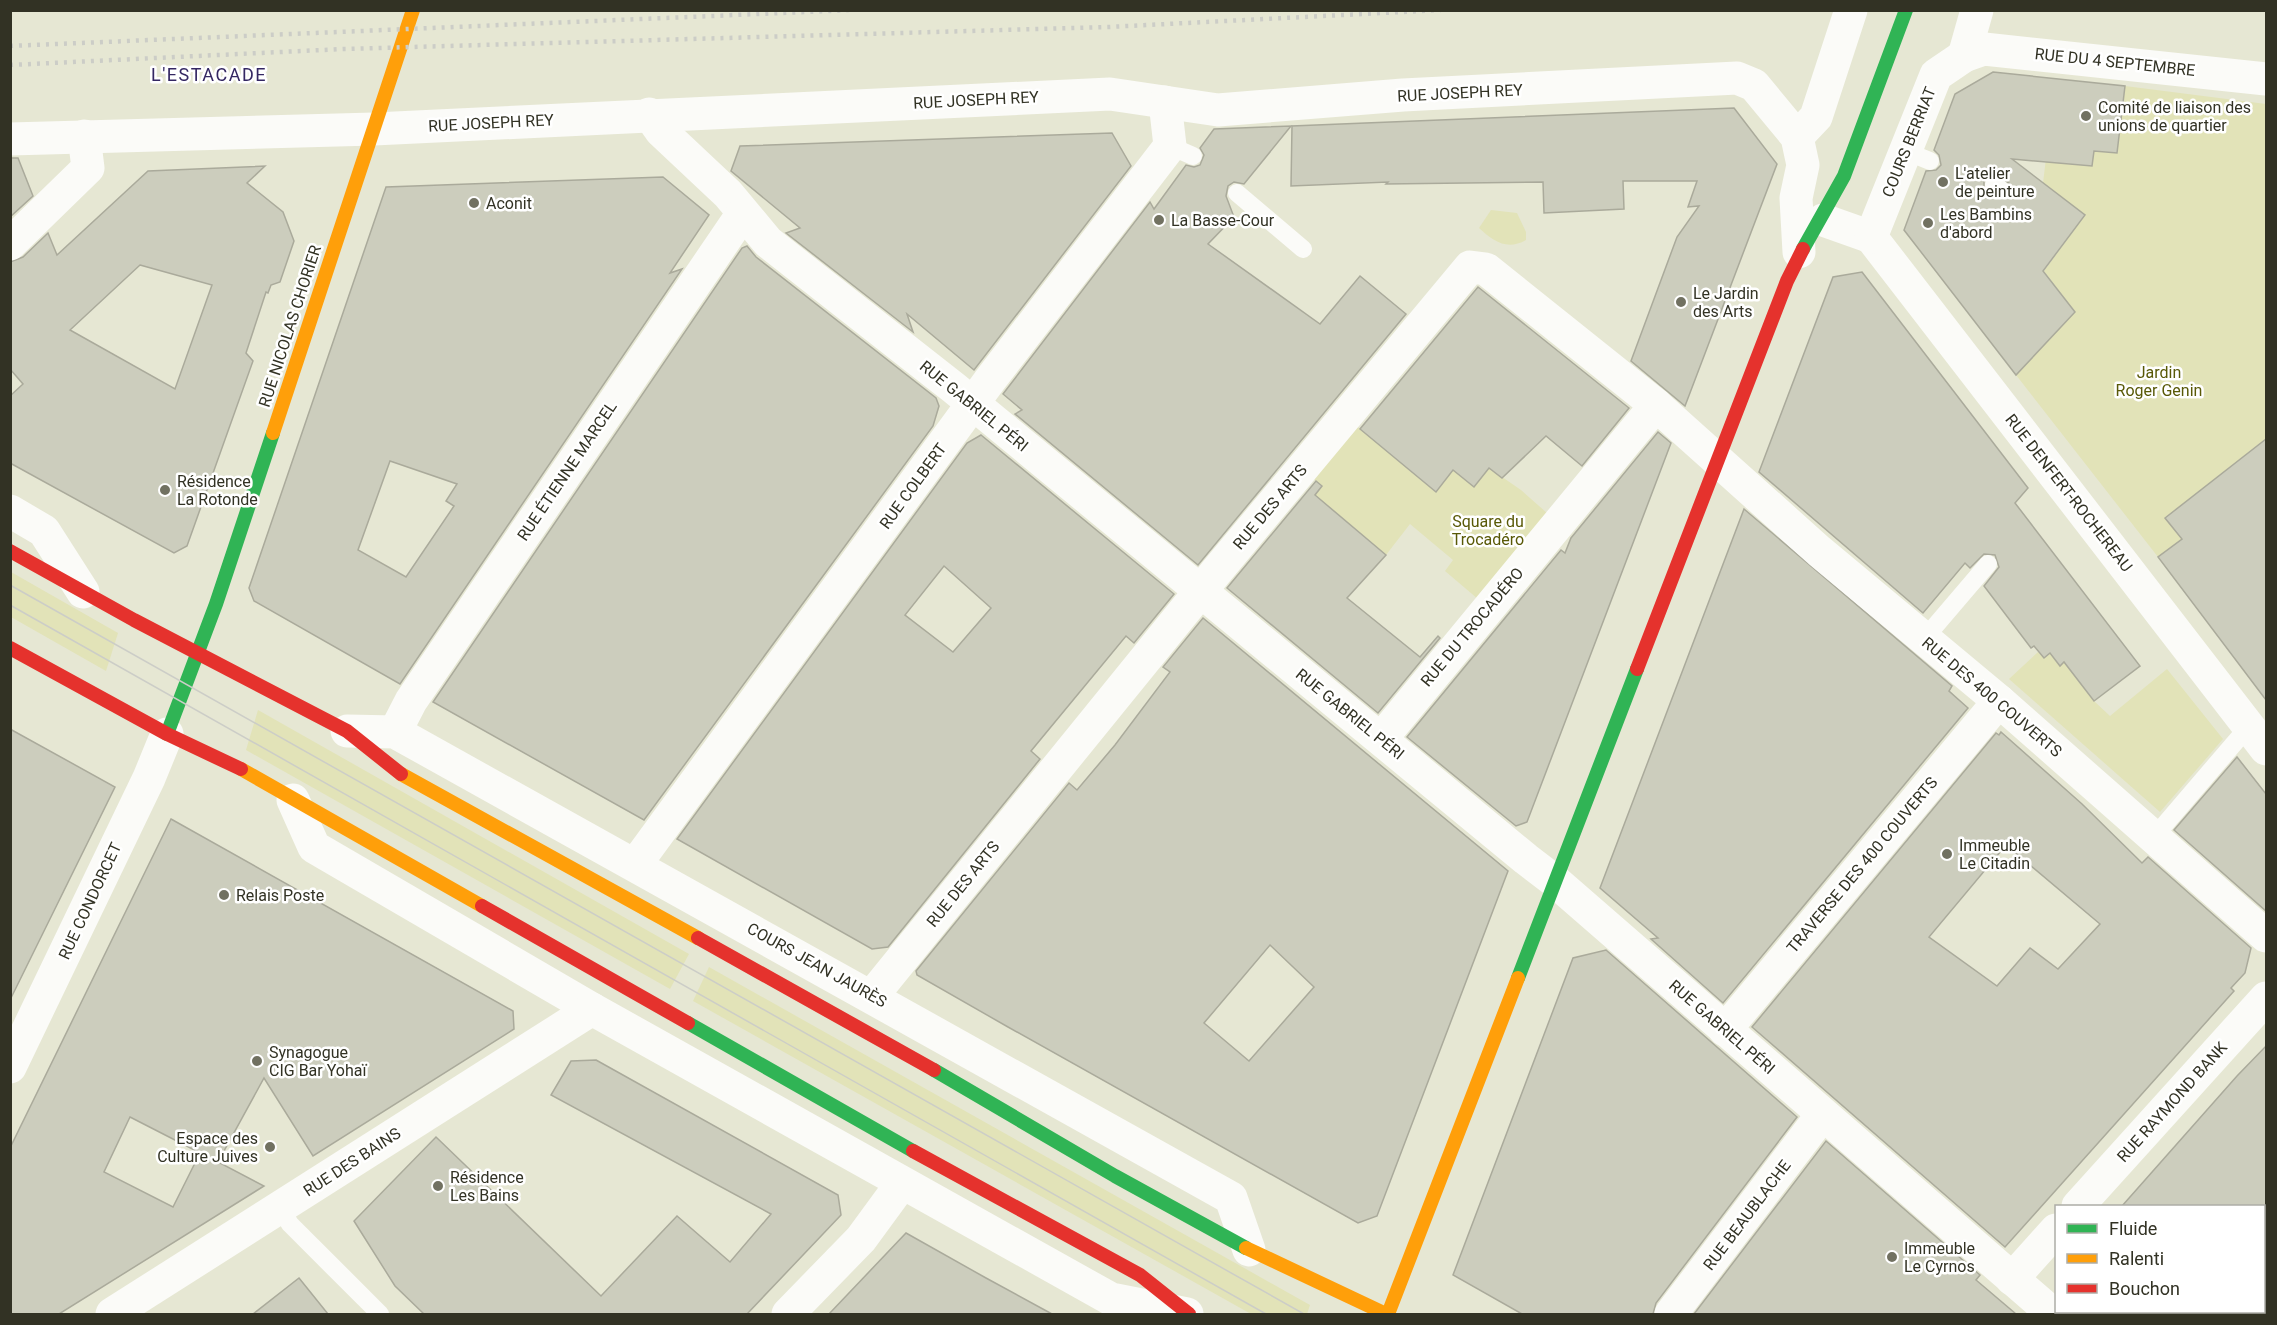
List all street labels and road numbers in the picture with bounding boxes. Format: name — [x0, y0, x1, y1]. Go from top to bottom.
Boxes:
street label: RUE DU 4 SEPTEMBRE — [2034, 44, 2196, 80]
street label: RUE JOSEPH REY — [1397, 80, 1524, 106]
street label: COURS BERRIAT — [1878, 84, 1940, 200]
street label: RUE JOSEPH REY — [913, 87, 1040, 113]
street label: RUE JOSEPH REY — [428, 110, 555, 136]
street label: RUE NICOLAS CHORIER — [255, 242, 325, 409]
street label: RUE GABRIEL PÉRI — [916, 356, 1032, 456]
street label: RUE ÉTIENNE MARCEL — [513, 397, 621, 544]
street label: RUE DENFERT-ROCHEREAU — [2001, 410, 2137, 576]
street label: RUE COLBERT — [876, 439, 951, 533]
street label: RUE DES ARTS — [1229, 461, 1311, 553]
street label: RUE DU TROCADÉRO — [1417, 564, 1527, 690]
street label: RUE DES 400 COUVERTS — [1918, 633, 2066, 761]
street label: RUE GABRIEL PÉRI — [1292, 664, 1408, 764]
street label: TRAVERSE DES 400 COUVERTS — [1783, 773, 1941, 957]
street label: RUE DES ARTS — [923, 837, 1003, 931]
street label: RUE CONDORCET — [55, 839, 126, 962]
street label: COURS JEAN JAURÈS — [744, 919, 890, 1011]
street label: RUE GABRIEL PÉRI — [1665, 976, 1779, 1078]
street label: RUE RAYMOND BANK — [2113, 1037, 2232, 1166]
street label: RUE DES BAINS — [300, 1124, 404, 1200]
street label: RUE BEAUBLACHE — [1699, 1156, 1795, 1274]

